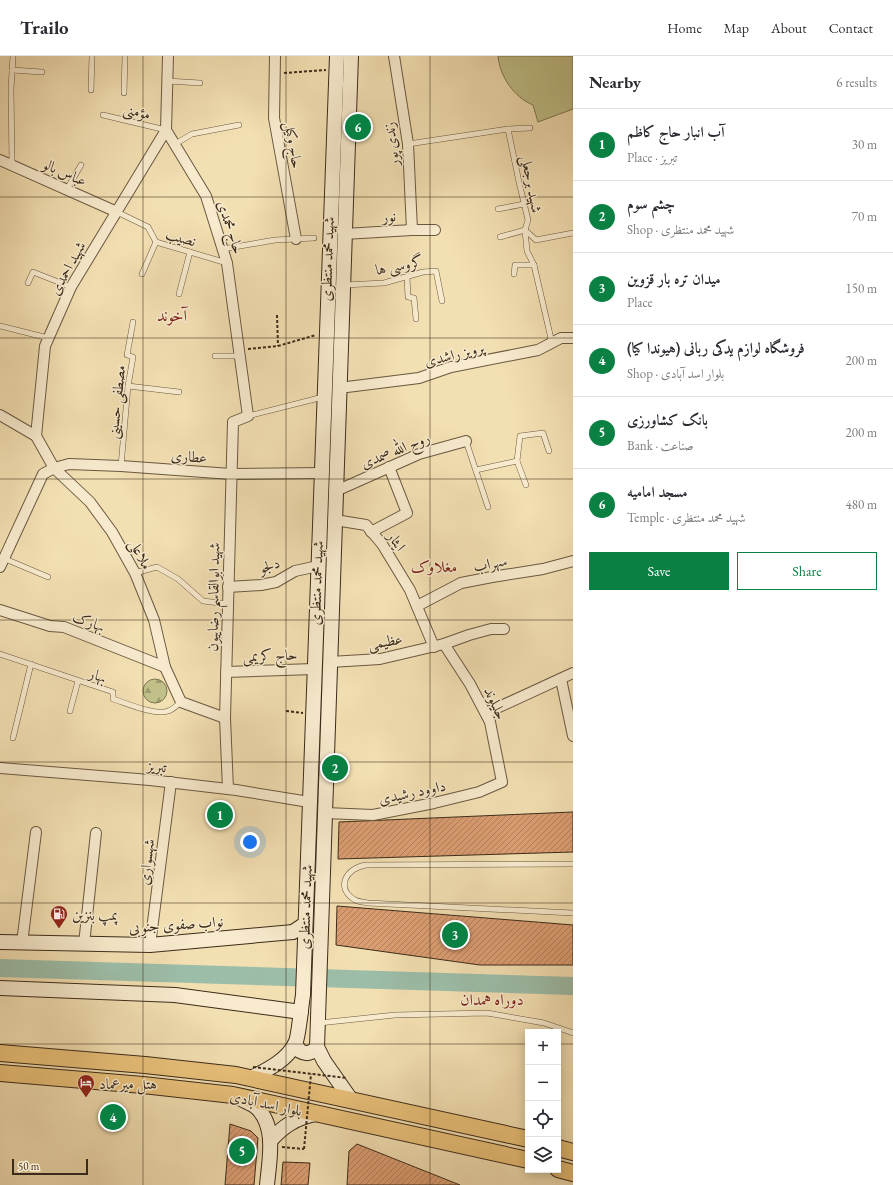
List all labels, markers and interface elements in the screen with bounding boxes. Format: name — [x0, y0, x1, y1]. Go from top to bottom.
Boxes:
text: Trailo — [20, 15, 69, 40]
text: Home — [667, 19, 702, 37]
text: Map — [724, 19, 749, 37]
text: About — [771, 19, 807, 37]
text: Contact — [829, 19, 873, 37]
text: Nearby — [589, 71, 641, 93]
text: 6 results — [836, 74, 877, 91]
street label: مؤمنی — [121, 99, 153, 125]
pin: 6 — [345, 112, 371, 142]
street label: حاج وکیل — [277, 120, 307, 171]
street label: زندی پور — [379, 121, 405, 169]
text: آب انبار حاج کاظم — [627, 122, 725, 141]
text: 1 — [599, 136, 605, 153]
text: 30 m — [852, 136, 877, 153]
text: Place · تبریز — [627, 149, 677, 166]
street label: عباس بالو — [38, 153, 90, 190]
street label: شهید برجعلی — [515, 154, 547, 215]
text: چشم سوم — [627, 194, 675, 213]
street label: حاج محمدی — [210, 198, 249, 257]
street label: نور — [379, 206, 397, 226]
text: 2 — [599, 208, 605, 225]
text: 70 m — [852, 208, 877, 225]
street label: شهید محمد منتظری — [316, 216, 339, 302]
text: Shop · شهید محمد منتظری — [627, 221, 734, 238]
street label: نصیب — [163, 224, 198, 251]
street label: شهید احمدی — [45, 238, 90, 299]
street label: گروسی ها — [374, 251, 425, 281]
text: میدان تره بار قزوین — [627, 269, 721, 288]
text: 3 — [599, 280, 605, 297]
text: 150 m — [846, 280, 877, 297]
text: Place — [627, 294, 653, 311]
district label: آخوند — [157, 305, 188, 326]
street label: پرویز راشدی — [422, 337, 487, 372]
text: فروشگاه لوازم یدکی ربانی (هیوندا کیا) — [627, 338, 805, 357]
text: 4 — [599, 352, 605, 369]
text: 200 m — [846, 352, 877, 369]
street label: مصطفی حسینی — [103, 364, 131, 440]
text: Shop · بلوار اسد آبادی — [627, 365, 724, 382]
text: بانک کشاورزی — [627, 410, 708, 429]
text: 5 — [599, 424, 605, 441]
text: 200 m — [846, 424, 877, 441]
street label: روح الله صمدی — [357, 426, 434, 476]
text: Bank · صناعت — [627, 437, 694, 454]
street label: عطاری — [170, 445, 208, 467]
text: مسجد امامیه — [627, 482, 688, 501]
text: 6 — [599, 496, 605, 513]
text: 480 m — [846, 496, 877, 513]
text: Temple · شهید محمد منتظری — [627, 509, 746, 526]
street label: ایثار — [382, 526, 410, 555]
street label: ملاعلی — [123, 535, 157, 574]
street label: شهید محمد منتظری — [305, 540, 328, 626]
street label: شهید ابوالقاسم رضاییون — [203, 542, 229, 652]
street label: سهراب — [471, 550, 509, 577]
button: Save — [589, 552, 729, 590]
button: Share — [737, 552, 877, 590]
street label: دلجو — [254, 553, 282, 578]
district label: مغلاوک — [411, 556, 457, 577]
street label: بهارک — [70, 606, 108, 637]
street label: عظیمی — [366, 629, 404, 655]
street label: حاج کریمی — [242, 645, 298, 669]
street label: بهار — [84, 663, 109, 688]
street label: جلیلوند — [480, 684, 512, 722]
pin: 2 — [322, 753, 348, 783]
street label: تبریز — [144, 755, 168, 776]
street label: داوود رشیدی — [377, 776, 447, 808]
pin: 1 — [207, 800, 233, 830]
your location — [240, 832, 260, 852]
street label: شهسواری — [134, 838, 159, 886]
street label: شهید محمد منتظری — [294, 864, 317, 950]
fuel station icon: پمپ بنزین — [49, 904, 69, 929]
place label: پمپ بنزین — [72, 905, 118, 926]
street label: نواب صفوی جنوبی — [128, 911, 224, 939]
pin: 3 — [442, 920, 468, 950]
district label: دوراه همدان — [460, 989, 524, 1010]
map controls — [525, 1029, 561, 1173]
button: + — [525, 1029, 561, 1065]
button: − — [525, 1065, 561, 1101]
hotel icon: هتل میرعماد — [76, 1073, 96, 1098]
place label: هتل میرعماد — [99, 1074, 157, 1095]
street label: بلوار اسد آبادی — [228, 1086, 304, 1120]
button: locate — [525, 1101, 561, 1137]
pin: 4 — [100, 1102, 126, 1132]
pin: 5 — [229, 1136, 255, 1166]
button: layers — [525, 1137, 561, 1173]
scale bar — [12, 1157, 88, 1176]
text: 50 m — [18, 1159, 39, 1173]

